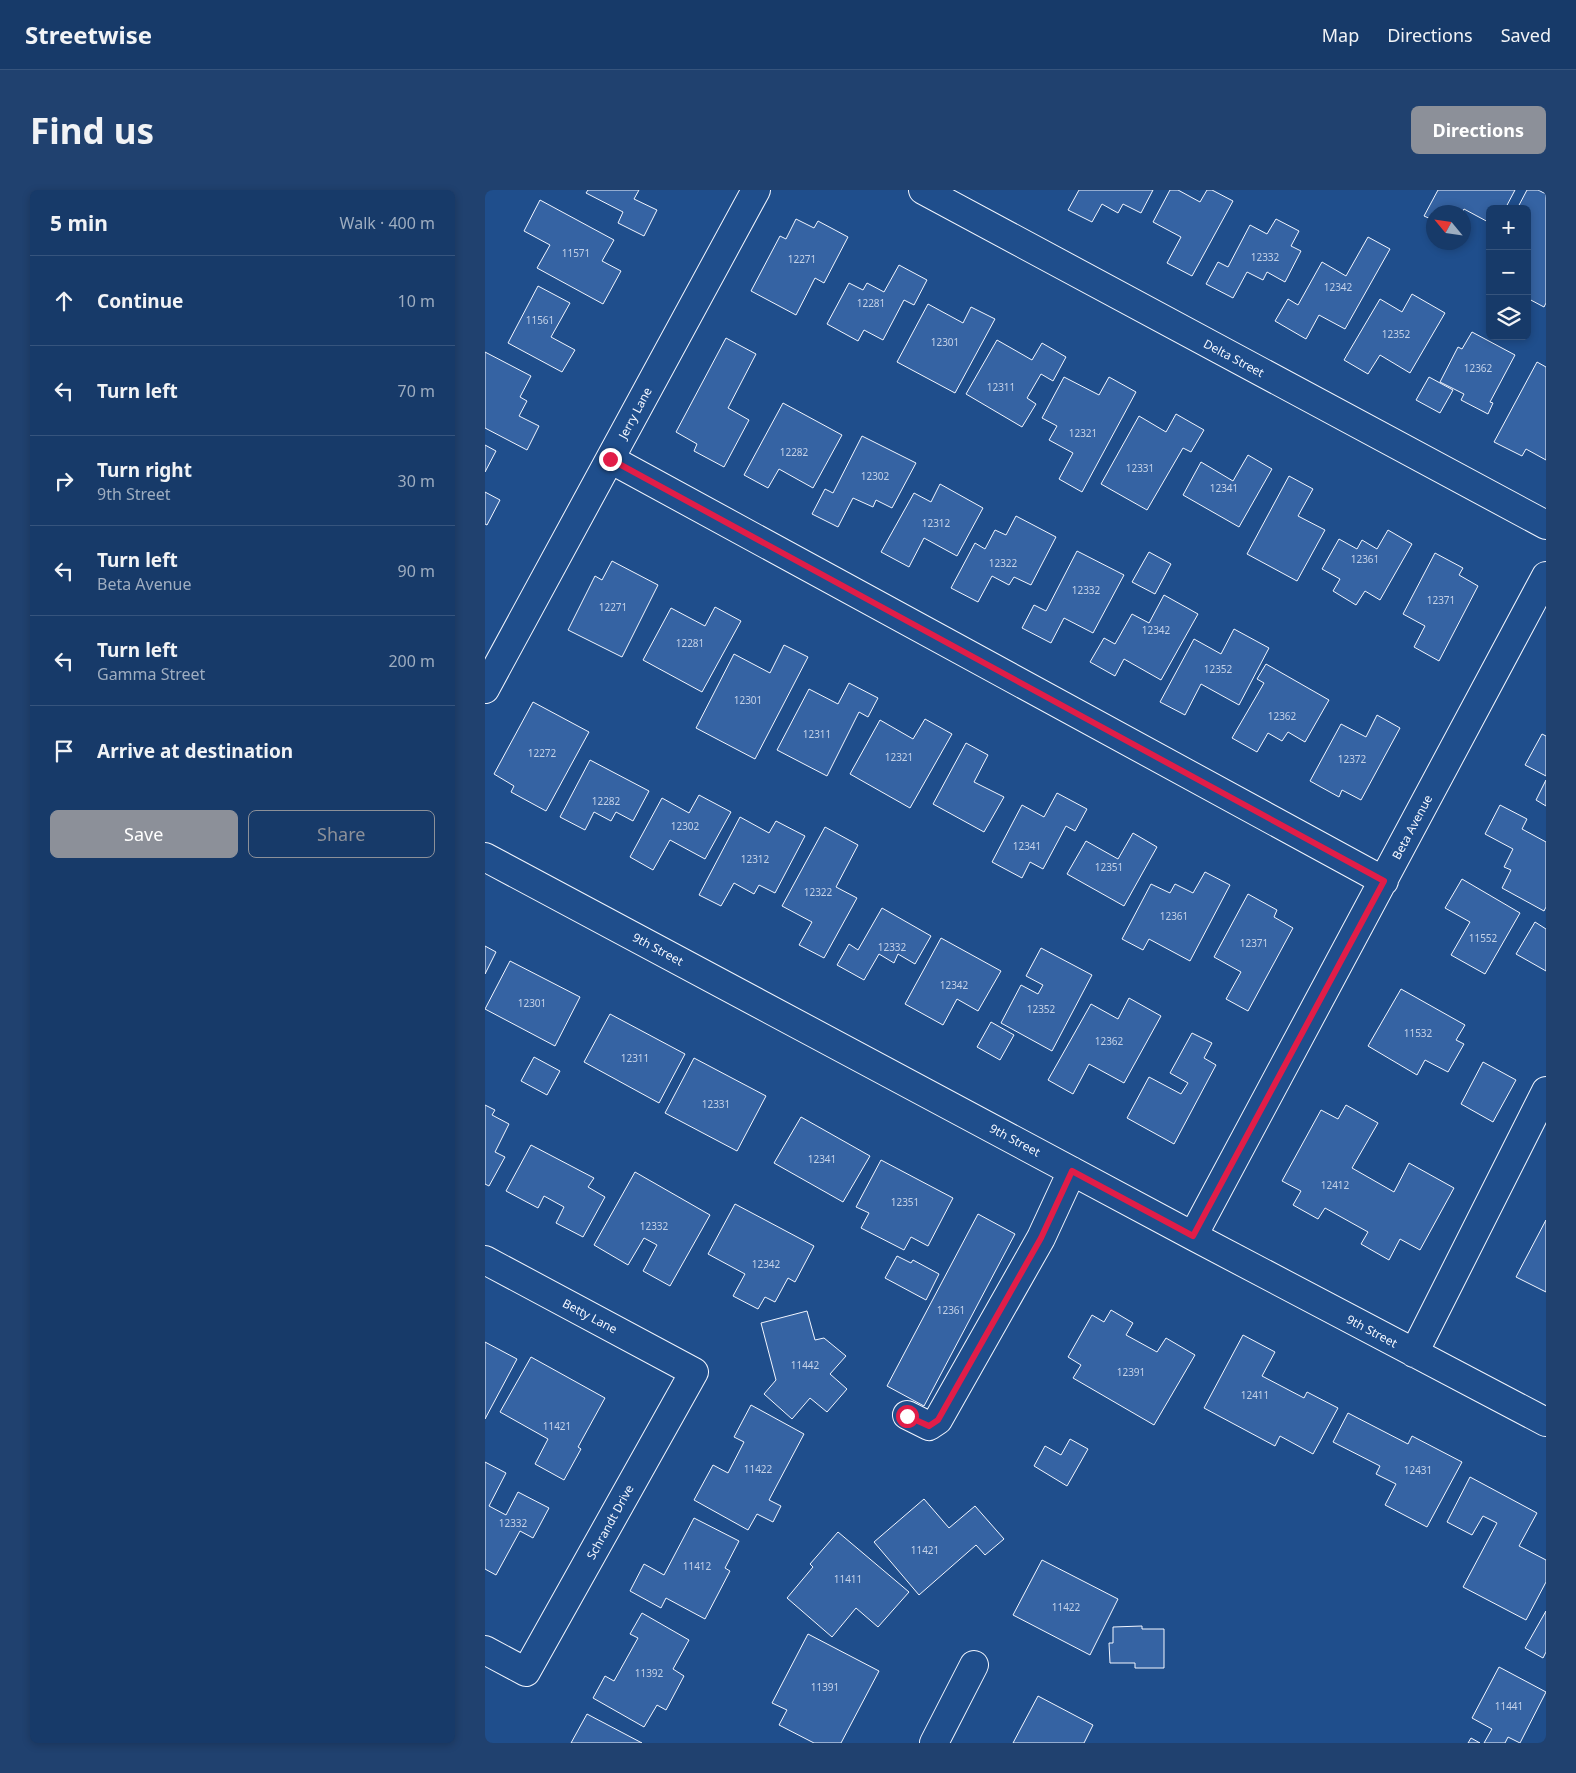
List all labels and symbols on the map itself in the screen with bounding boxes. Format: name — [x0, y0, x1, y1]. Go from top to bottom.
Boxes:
north arrow — [1426, 205, 1471, 250]
house number: 11571 — [562, 246, 590, 260]
house number: 12332 — [1251, 250, 1280, 264]
house number: 12271 — [788, 252, 816, 266]
house number: 12342 — [1324, 280, 1353, 294]
house number: 12281 — [857, 296, 885, 310]
house number: 11561 — [526, 313, 554, 327]
house number: 12352 — [1382, 327, 1411, 341]
house number: 12301 — [931, 335, 959, 349]
street label: Delta Street — [1201, 335, 1268, 381]
house number: 12362 — [1464, 361, 1493, 375]
house number: 12311 — [987, 380, 1015, 394]
street label: Jerry Lane — [614, 384, 656, 443]
house number: 12321 — [1069, 426, 1097, 440]
house number: 12282 — [780, 445, 809, 459]
route end — [599, 448, 622, 471]
house number: 12331 — [1126, 461, 1154, 475]
house number: 12302 — [861, 469, 890, 483]
house number: 12341 — [1210, 481, 1238, 495]
house number: 12312 — [922, 516, 951, 530]
house number: 12361 — [1351, 552, 1379, 566]
house number: 12322 — [989, 556, 1018, 570]
house number: 12332 — [1072, 583, 1101, 597]
house number: 12371 — [1427, 593, 1455, 607]
house number: 12271 — [599, 600, 627, 614]
house number: 12342 — [1142, 623, 1171, 637]
house number: 12281 — [676, 636, 704, 650]
house number: 12352 — [1204, 662, 1233, 676]
house number: 12301 — [734, 693, 762, 707]
house number: 12362 — [1268, 709, 1297, 723]
house number: 12311 — [803, 727, 831, 741]
house number: 12272 — [528, 746, 557, 760]
house number: 12321 — [885, 750, 913, 764]
house number: 12372 — [1338, 752, 1367, 766]
street label: Beta Avenue — [1388, 792, 1436, 862]
house number: 12282 — [592, 794, 621, 808]
house number: 12302 — [671, 819, 700, 833]
house number: 12341 — [1013, 839, 1041, 853]
house number: 12312 — [741, 852, 770, 866]
house number: 12351 — [1095, 860, 1123, 874]
house number: 12322 — [804, 885, 833, 899]
house number: 12361 — [1160, 909, 1188, 923]
street label: 9th Street — [630, 929, 687, 970]
house number: 11552 — [1469, 931, 1498, 945]
house number: 12371 — [1240, 936, 1268, 950]
house number: 12332 — [878, 940, 907, 954]
house number: 12342 — [940, 978, 969, 992]
house number: 12301 — [518, 996, 546, 1010]
house number: 12352 — [1027, 1002, 1056, 1016]
house number: 11532 — [1404, 1026, 1433, 1040]
house number: 12362 — [1095, 1034, 1124, 1048]
house number: 12311 — [621, 1051, 649, 1065]
house number: 12331 — [702, 1097, 730, 1111]
street label: 9th Street — [987, 1120, 1044, 1161]
house number: 12341 — [808, 1152, 836, 1166]
house number: 12412 — [1321, 1178, 1350, 1192]
house number: 12351 — [891, 1195, 919, 1209]
house number: 12332 — [640, 1219, 669, 1233]
house number: 12342 — [752, 1257, 781, 1271]
street label: Betty Lane — [560, 1294, 621, 1338]
house number: 12361 — [937, 1303, 965, 1317]
street label: 9th Street — [1344, 1311, 1401, 1352]
house number: 11442 — [791, 1358, 820, 1372]
house number: 12391 — [1117, 1365, 1145, 1379]
house number: 12411 — [1241, 1388, 1269, 1402]
route start — [896, 1405, 919, 1428]
house number: 11421 — [543, 1419, 571, 1433]
house number: 11422 — [744, 1462, 773, 1476]
house number: 12431 — [1404, 1463, 1432, 1477]
street label: Schrandt Drive — [582, 1481, 638, 1562]
house number: 12332 — [499, 1516, 528, 1530]
house number: 11421 — [911, 1543, 939, 1557]
house number: 11412 — [683, 1559, 712, 1573]
house number: 11411 — [834, 1572, 862, 1586]
house number: 11422 — [1052, 1600, 1081, 1614]
house number: 11392 — [635, 1666, 664, 1680]
house number: 11391 — [811, 1680, 839, 1694]
house number: 11441 — [1495, 1699, 1523, 1713]

